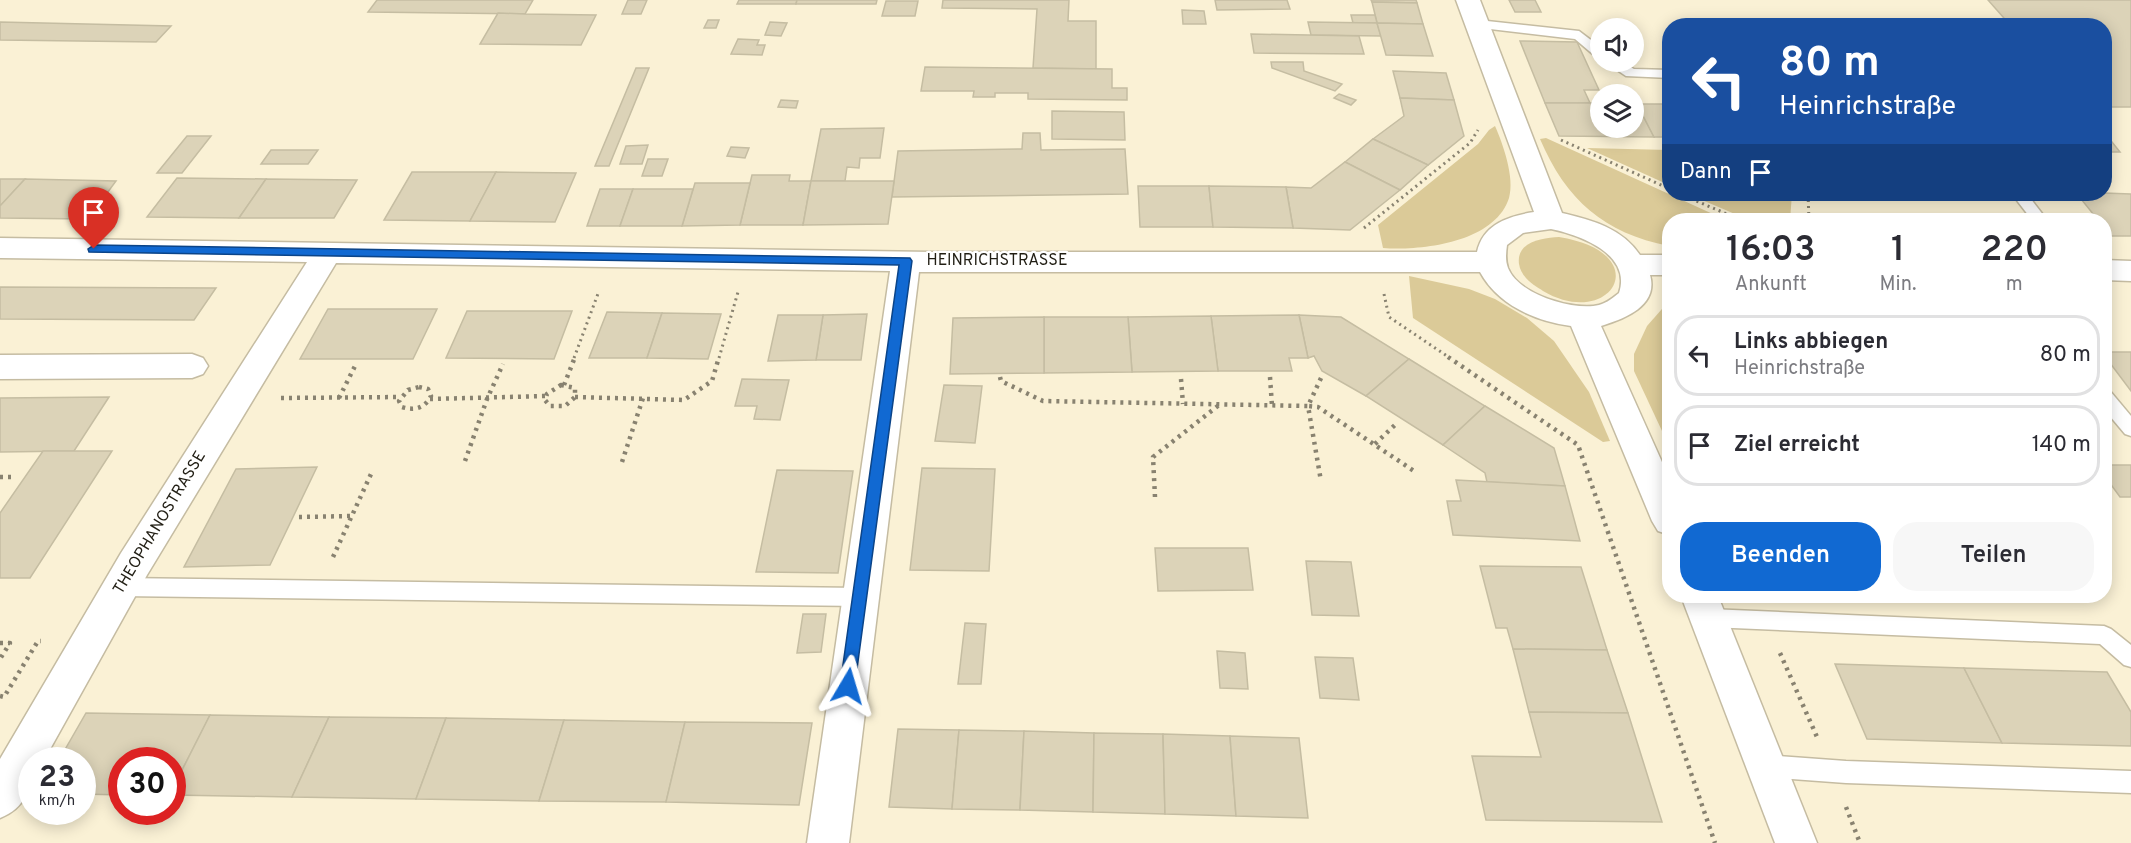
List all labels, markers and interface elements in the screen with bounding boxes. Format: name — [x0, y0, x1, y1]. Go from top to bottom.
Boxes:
map controls — [1590, 18, 1644, 138]
button: sound — [1590, 18, 1644, 72]
text: 80 m — [1779, 38, 1880, 91]
icon: left — [1680, 42, 1758, 120]
button: layers — [1590, 84, 1644, 138]
text: Heinrichstraße — [1779, 90, 1956, 124]
icon: arrive — [1744, 156, 1777, 189]
text: Dann — [1680, 159, 1732, 186]
pin — [68, 187, 119, 249]
icon: arrive — [77, 196, 110, 229]
text: 16:03 — [1726, 228, 1816, 274]
text: 1 — [1891, 228, 1905, 274]
text: 220 — [1981, 228, 2048, 274]
street label: HEINRICHSTRASSE — [927, 251, 1068, 271]
text: Ankunft — [1735, 272, 1807, 298]
text: Min. — [1880, 272, 1917, 298]
text: m — [2006, 272, 2023, 298]
text: Links abbiegen — [1734, 329, 1888, 356]
icon: left — [1683, 339, 1716, 372]
text: 80 m — [2040, 342, 2091, 369]
text: Heinrichstraße — [1734, 356, 1865, 382]
icon: arrive — [1683, 429, 1716, 462]
text: Ziel erreicht — [1734, 432, 1860, 459]
text: 140 m — [2032, 432, 2091, 459]
street label: THEOPHANOSTRASSE — [109, 448, 211, 598]
button: Beenden — [1680, 522, 1881, 591]
button: Teilen — [1893, 522, 2094, 591]
position arrow — [816, 654, 880, 718]
speed limit sign: 30 — [108, 747, 186, 825]
text: 23 — [39, 760, 75, 797]
text: km/h — [39, 792, 75, 811]

